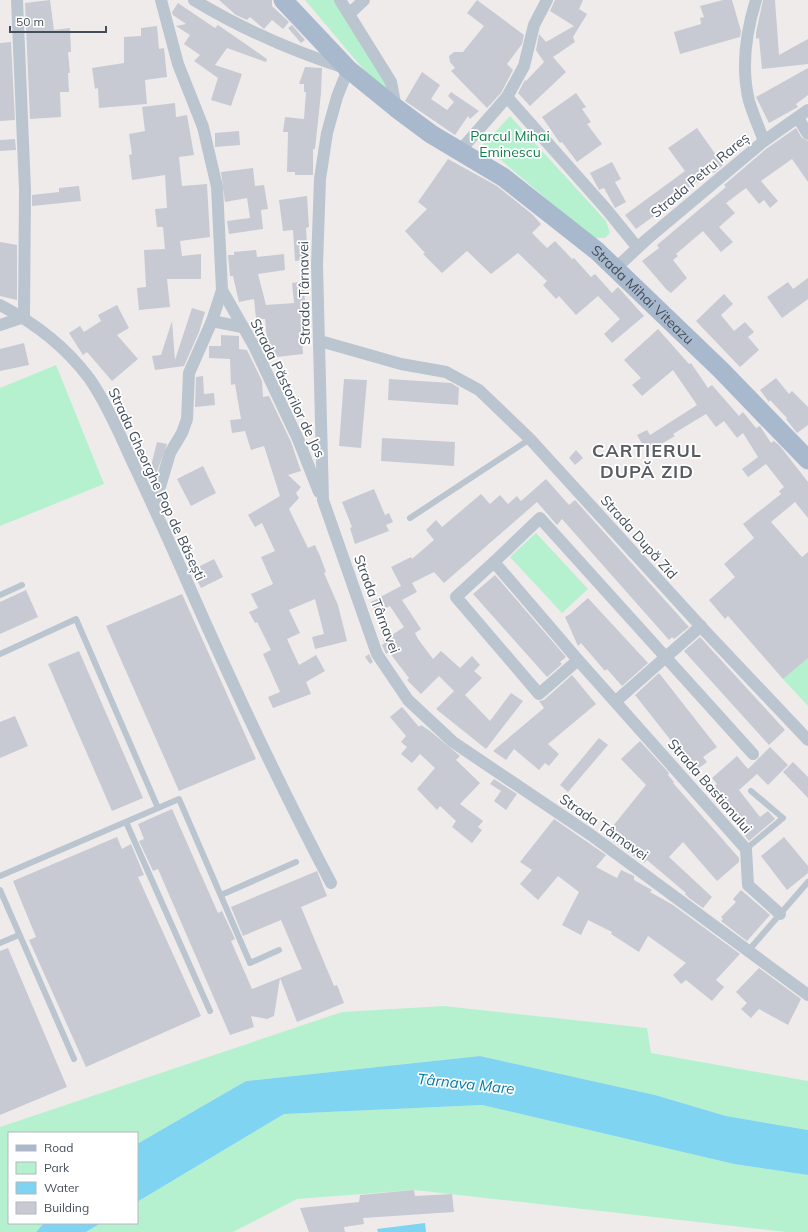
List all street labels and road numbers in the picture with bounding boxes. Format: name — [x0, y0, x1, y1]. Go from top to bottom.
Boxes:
street label: Strada Petru Rareș — [647, 128, 753, 221]
street label: Strada Târnavei — [294, 241, 314, 345]
street label: Strada Mihai Viteazu — [588, 241, 698, 348]
street label: Strada Păstorilor de Jos — [247, 316, 330, 460]
street label: Strada Gheorghe Pop de Băsești — [104, 385, 210, 583]
street label: Strada După Zid — [597, 491, 681, 583]
street label: Strada Târnavei — [350, 552, 404, 656]
street label: Strada Bastionului — [664, 735, 756, 837]
street label: Strada Târnavei — [556, 790, 652, 864]

